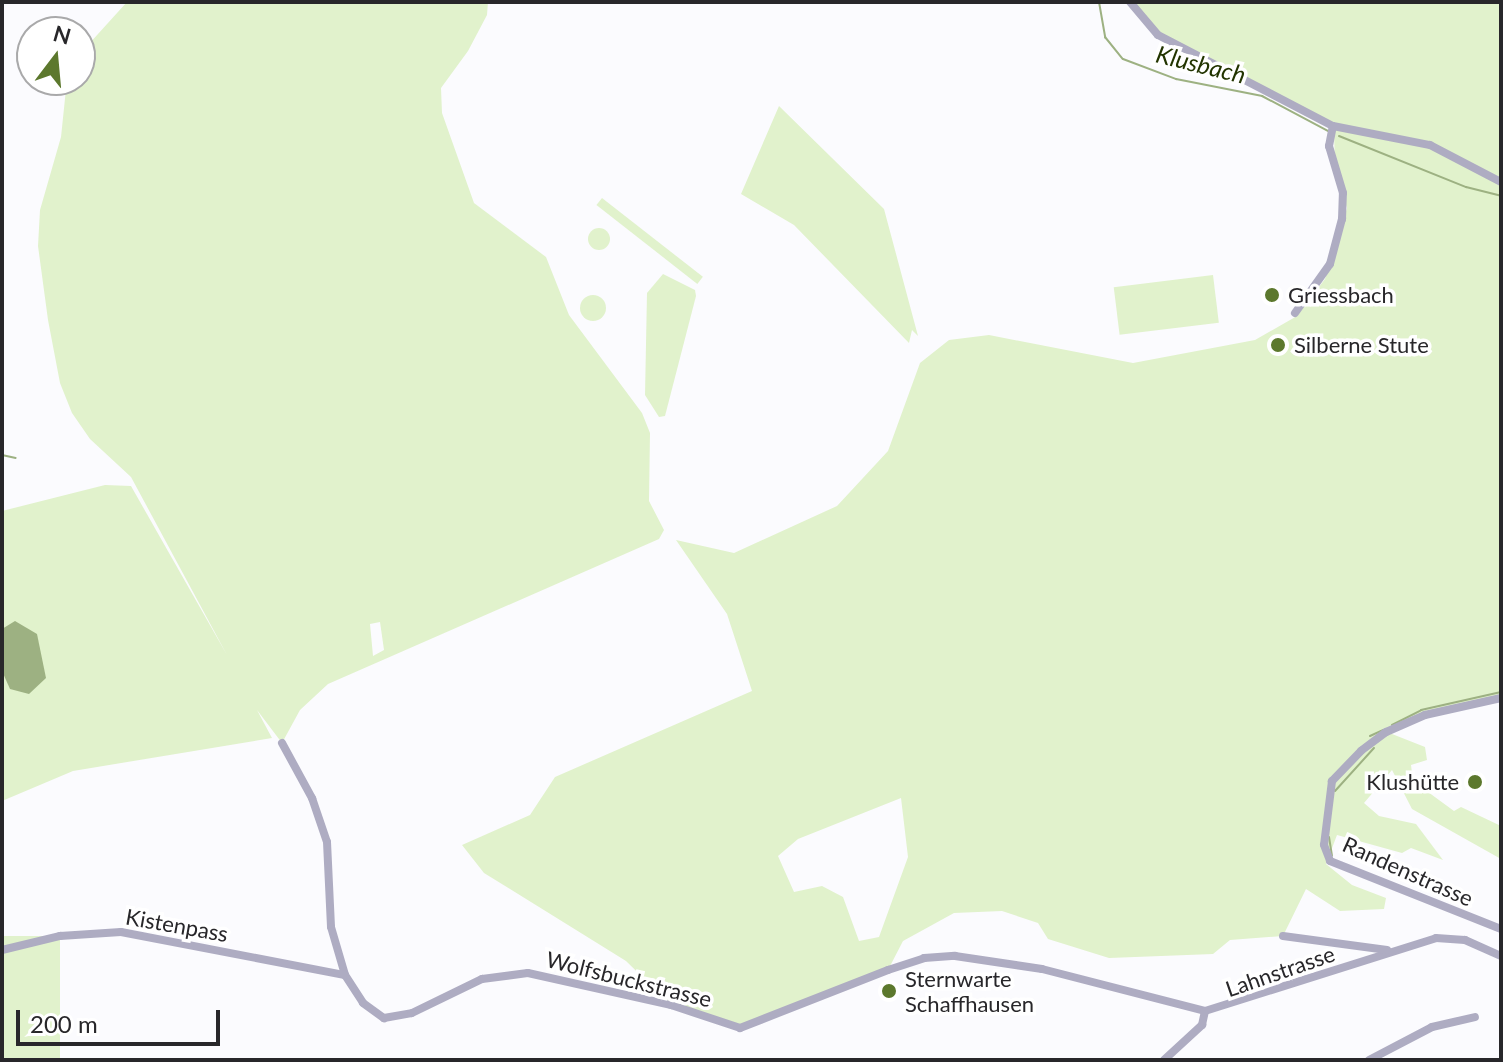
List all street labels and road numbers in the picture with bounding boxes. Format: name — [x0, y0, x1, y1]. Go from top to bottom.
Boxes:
street label: Randenstrasse — [1339, 830, 1477, 912]
street label: Kistenpass — [124, 903, 230, 947]
street label: Lahnstrasse — [1222, 940, 1338, 1002]
street label: Wolfsbuckstrasse — [544, 946, 714, 1012]

